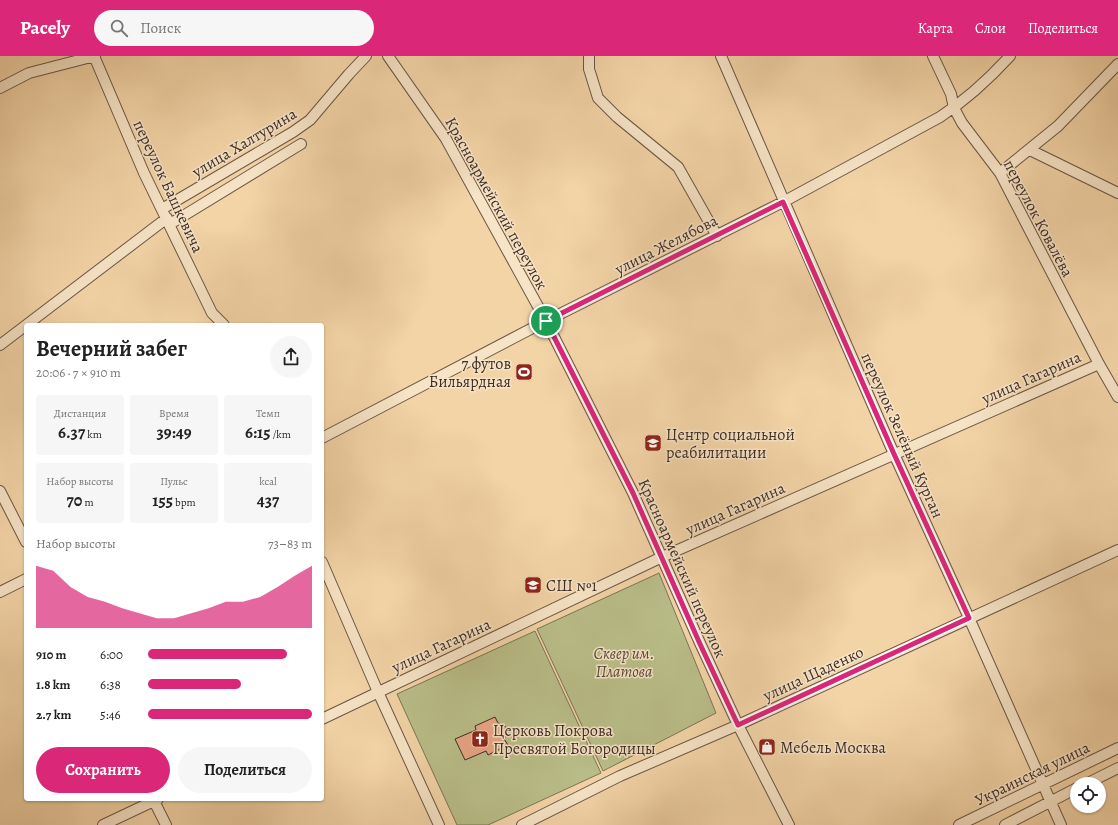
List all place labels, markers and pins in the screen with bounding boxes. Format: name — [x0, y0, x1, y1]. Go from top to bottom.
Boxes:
pin — [529, 304, 563, 338]
place label: 7 футов Бильярдная — [429, 353, 511, 393]
sports icon: 7 футов Бильярдная — [514, 362, 534, 382]
place label: Центр социальной реабилитации — [666, 424, 795, 464]
school or university icon: Центр социальной реабилитации — [643, 433, 663, 453]
school or university icon: СШ №1 — [523, 575, 543, 595]
place label: СШ №1 — [546, 575, 597, 597]
place label: Церковь Покрова Пресвятой Богородицы — [493, 720, 656, 760]
church icon: Церковь Покрова Пресвятой Богородицы — [470, 729, 490, 749]
shop icon: Мебель Москва — [757, 737, 777, 757]
place label: Мебель Москва — [780, 737, 886, 759]

